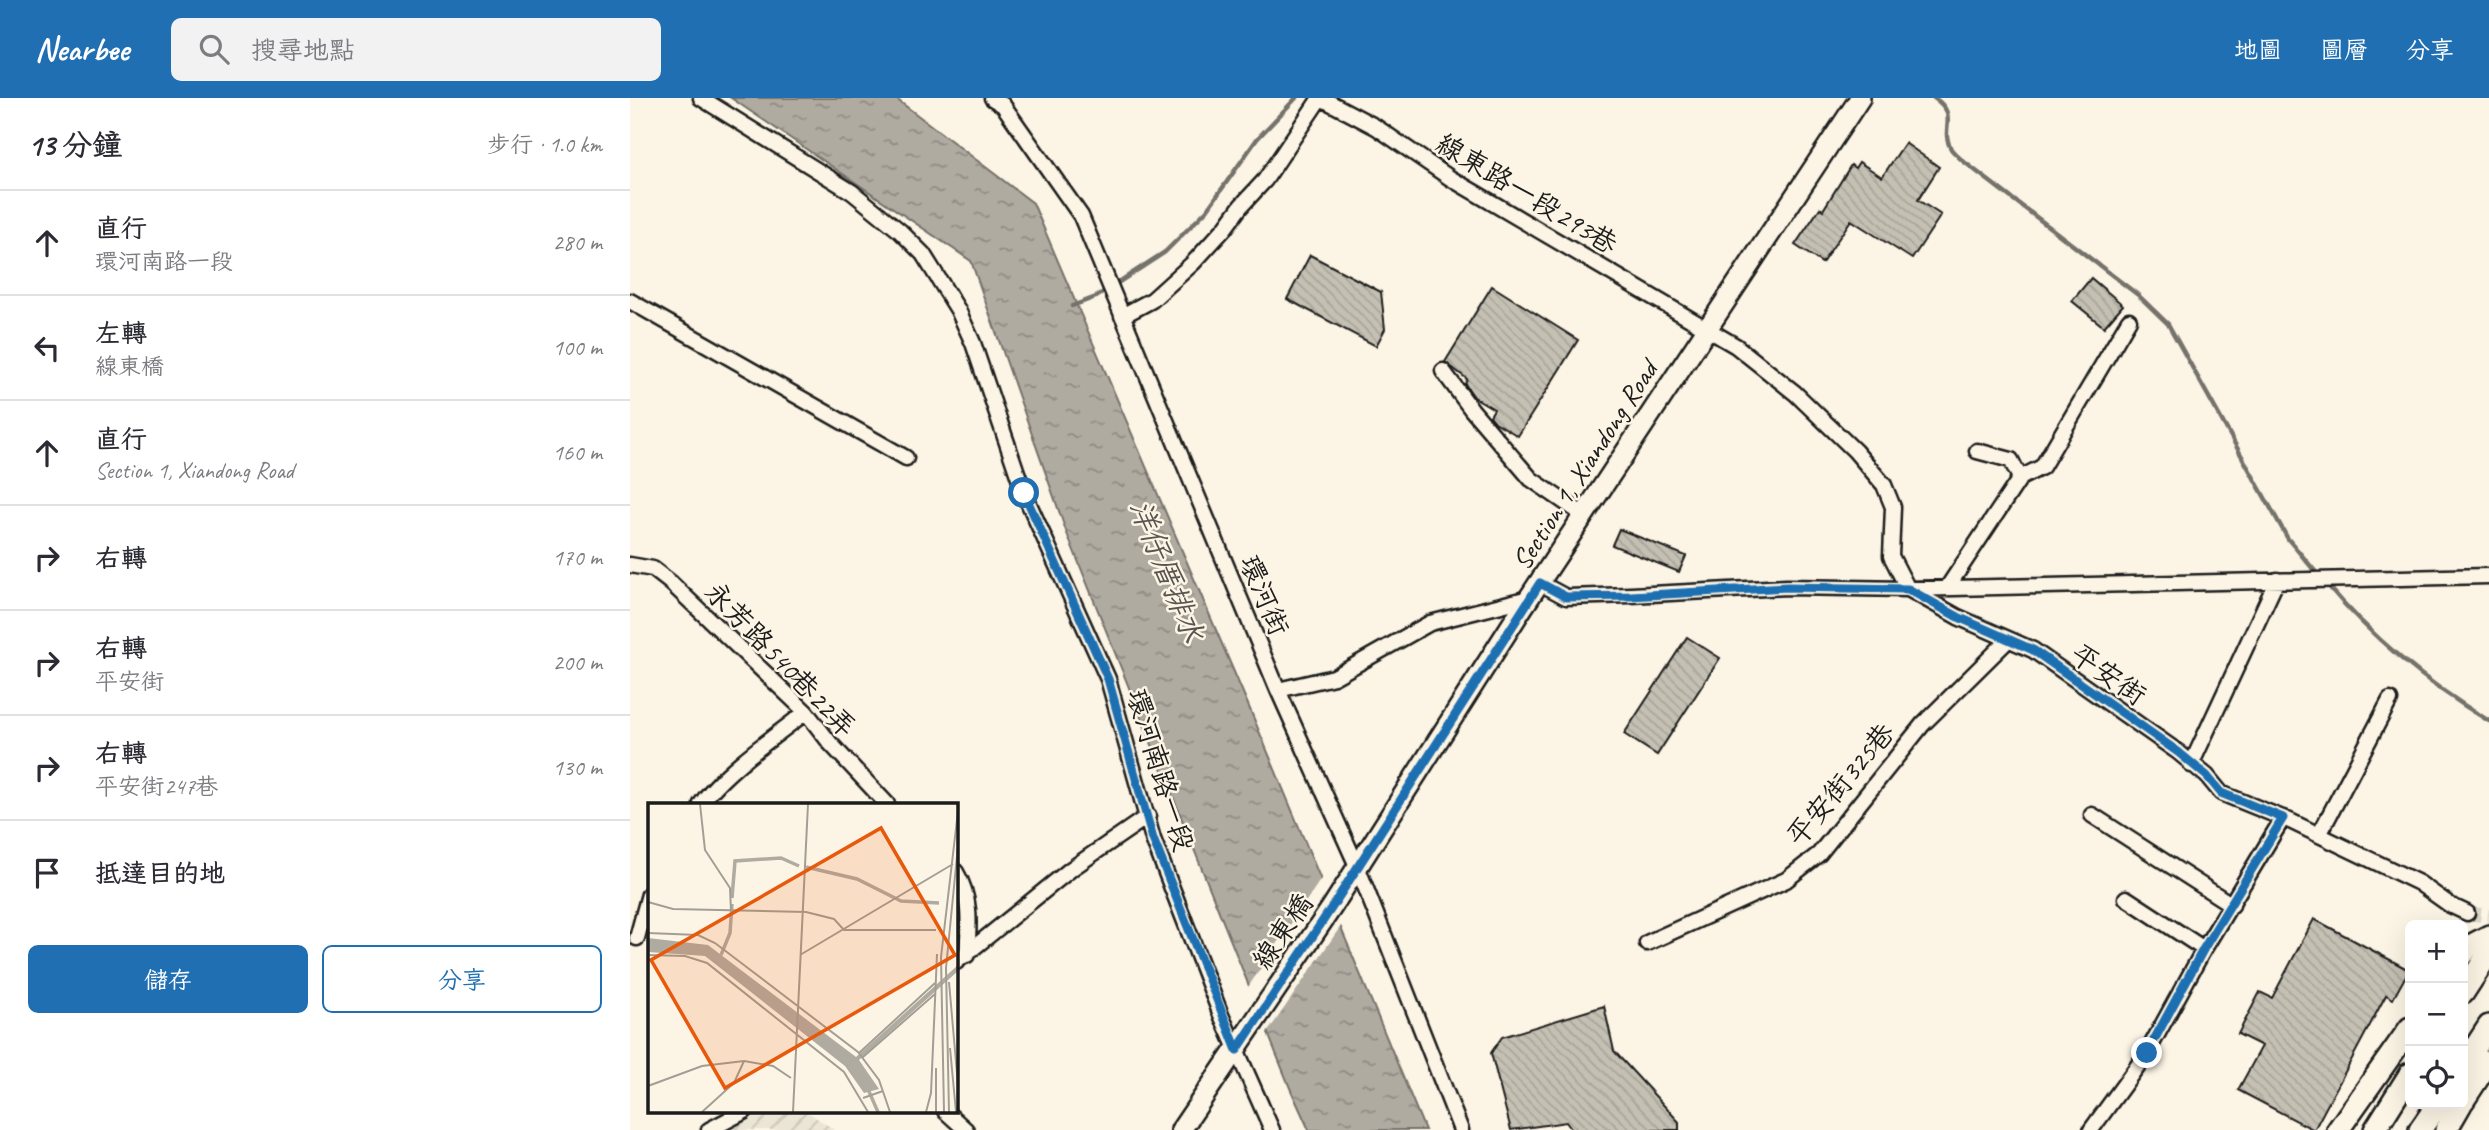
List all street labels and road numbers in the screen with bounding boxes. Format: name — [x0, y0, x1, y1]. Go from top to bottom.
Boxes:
street label: 線東路一段293巷 — [1430, 125, 1625, 262]
street label: Section 1, Xiandong Road — [1504, 351, 1667, 576]
street label: 環河街 — [1232, 550, 1297, 641]
street label: 永芳路540巷22弄 — [698, 574, 864, 745]
street label: 平安街 — [2064, 636, 2153, 713]
street label: 環河南路一段 — [1119, 685, 1202, 856]
street label: 平安街325巷 — [1779, 715, 1903, 853]
street label: 線東橋 — [1244, 887, 1320, 976]

